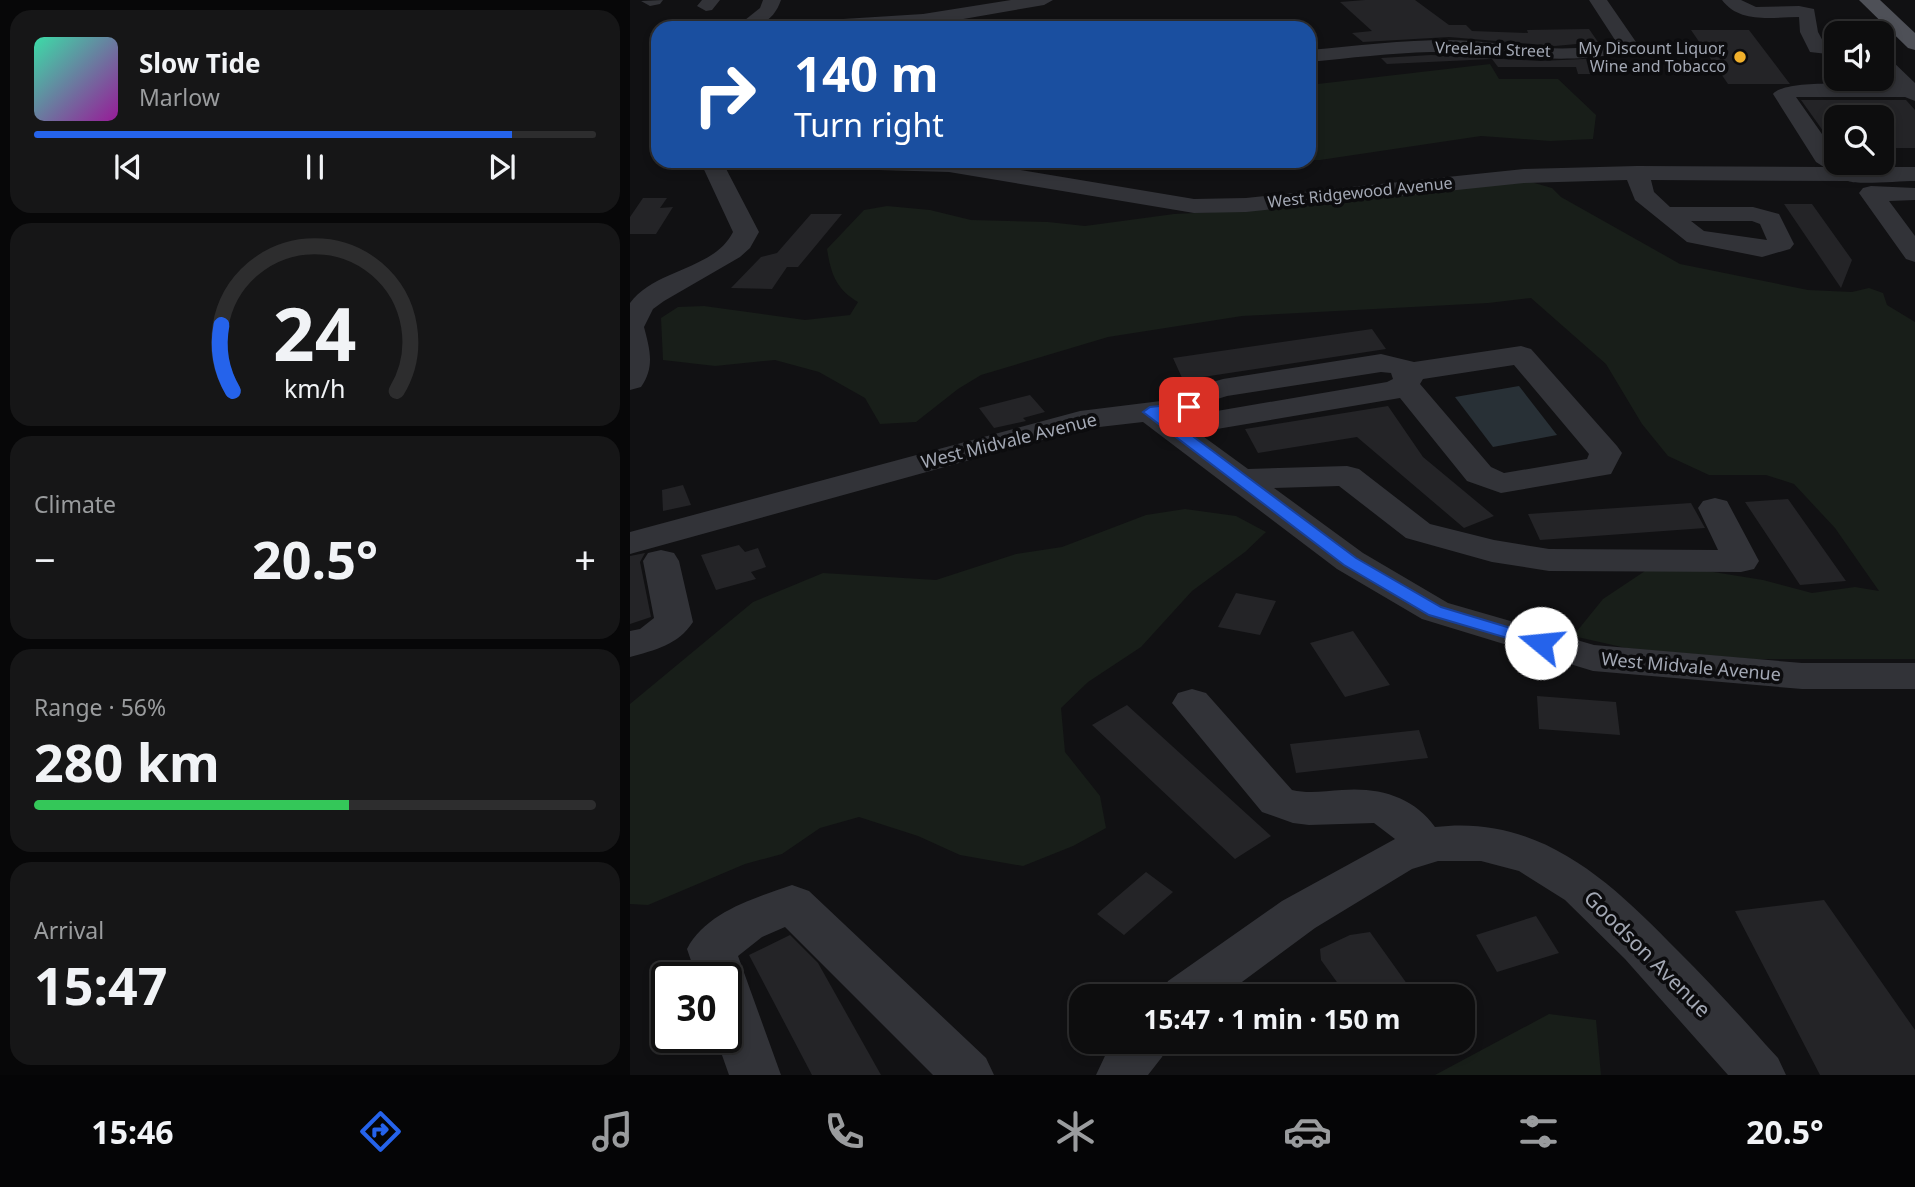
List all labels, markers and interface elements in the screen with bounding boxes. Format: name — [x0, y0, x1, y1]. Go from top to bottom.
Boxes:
map controls — [1824, 21, 1894, 175]
button: sound — [1824, 21, 1894, 91]
street label: Vreeland Street — [1435, 36, 1551, 62]
place label: My Discount Liquor, Wine and Tobacco — [1578, 37, 1726, 77]
text: 140 m — [794, 40, 939, 106]
text: Slow Tide — [139, 45, 261, 81]
icon: right — [679, 49, 770, 140]
marker: My Discount Liquor, Wine and Tobacco — [1732, 49, 1748, 65]
text: Marlow — [139, 81, 220, 113]
text: Turn right — [794, 103, 944, 146]
button: search — [1824, 105, 1894, 175]
icon: previous — [109, 148, 147, 186]
icon: pause — [296, 148, 334, 186]
icon: next — [483, 148, 521, 186]
street label: West Ridgewood Avenue — [1266, 171, 1454, 213]
text: 24 — [273, 283, 357, 382]
text: km/h — [284, 370, 346, 404]
pin — [1159, 377, 1219, 437]
icon: arrive — [1170, 388, 1208, 426]
street label: West Midvale Avenue — [918, 407, 1099, 473]
text: Climate — [34, 488, 116, 520]
text: 20.5° — [252, 523, 378, 594]
text: − — [34, 533, 56, 585]
text: + — [574, 533, 596, 585]
position arrow — [1504, 606, 1578, 680]
street label: West Midvale Avenue — [1600, 646, 1782, 686]
text: Range · 56% — [34, 691, 166, 723]
text: 280 km — [34, 726, 220, 797]
street label: Goodson Avenue — [1578, 884, 1717, 1023]
text: Arrival — [34, 914, 104, 946]
text: 15:47 — [34, 949, 168, 1020]
speed limit sign: 30 — [651, 962, 742, 1053]
text: 15:47 · 1 min · 150 m — [1144, 1001, 1400, 1037]
icon: directions — [356, 1107, 405, 1156]
icon: music — [588, 1107, 637, 1156]
icon: phone — [820, 1107, 869, 1156]
icon: climate — [1051, 1107, 1100, 1156]
icon: car — [1283, 1107, 1332, 1156]
icon: filters — [1514, 1107, 1563, 1156]
text: 15:46 — [91, 1110, 174, 1153]
text: 20.5° — [1746, 1110, 1824, 1153]

